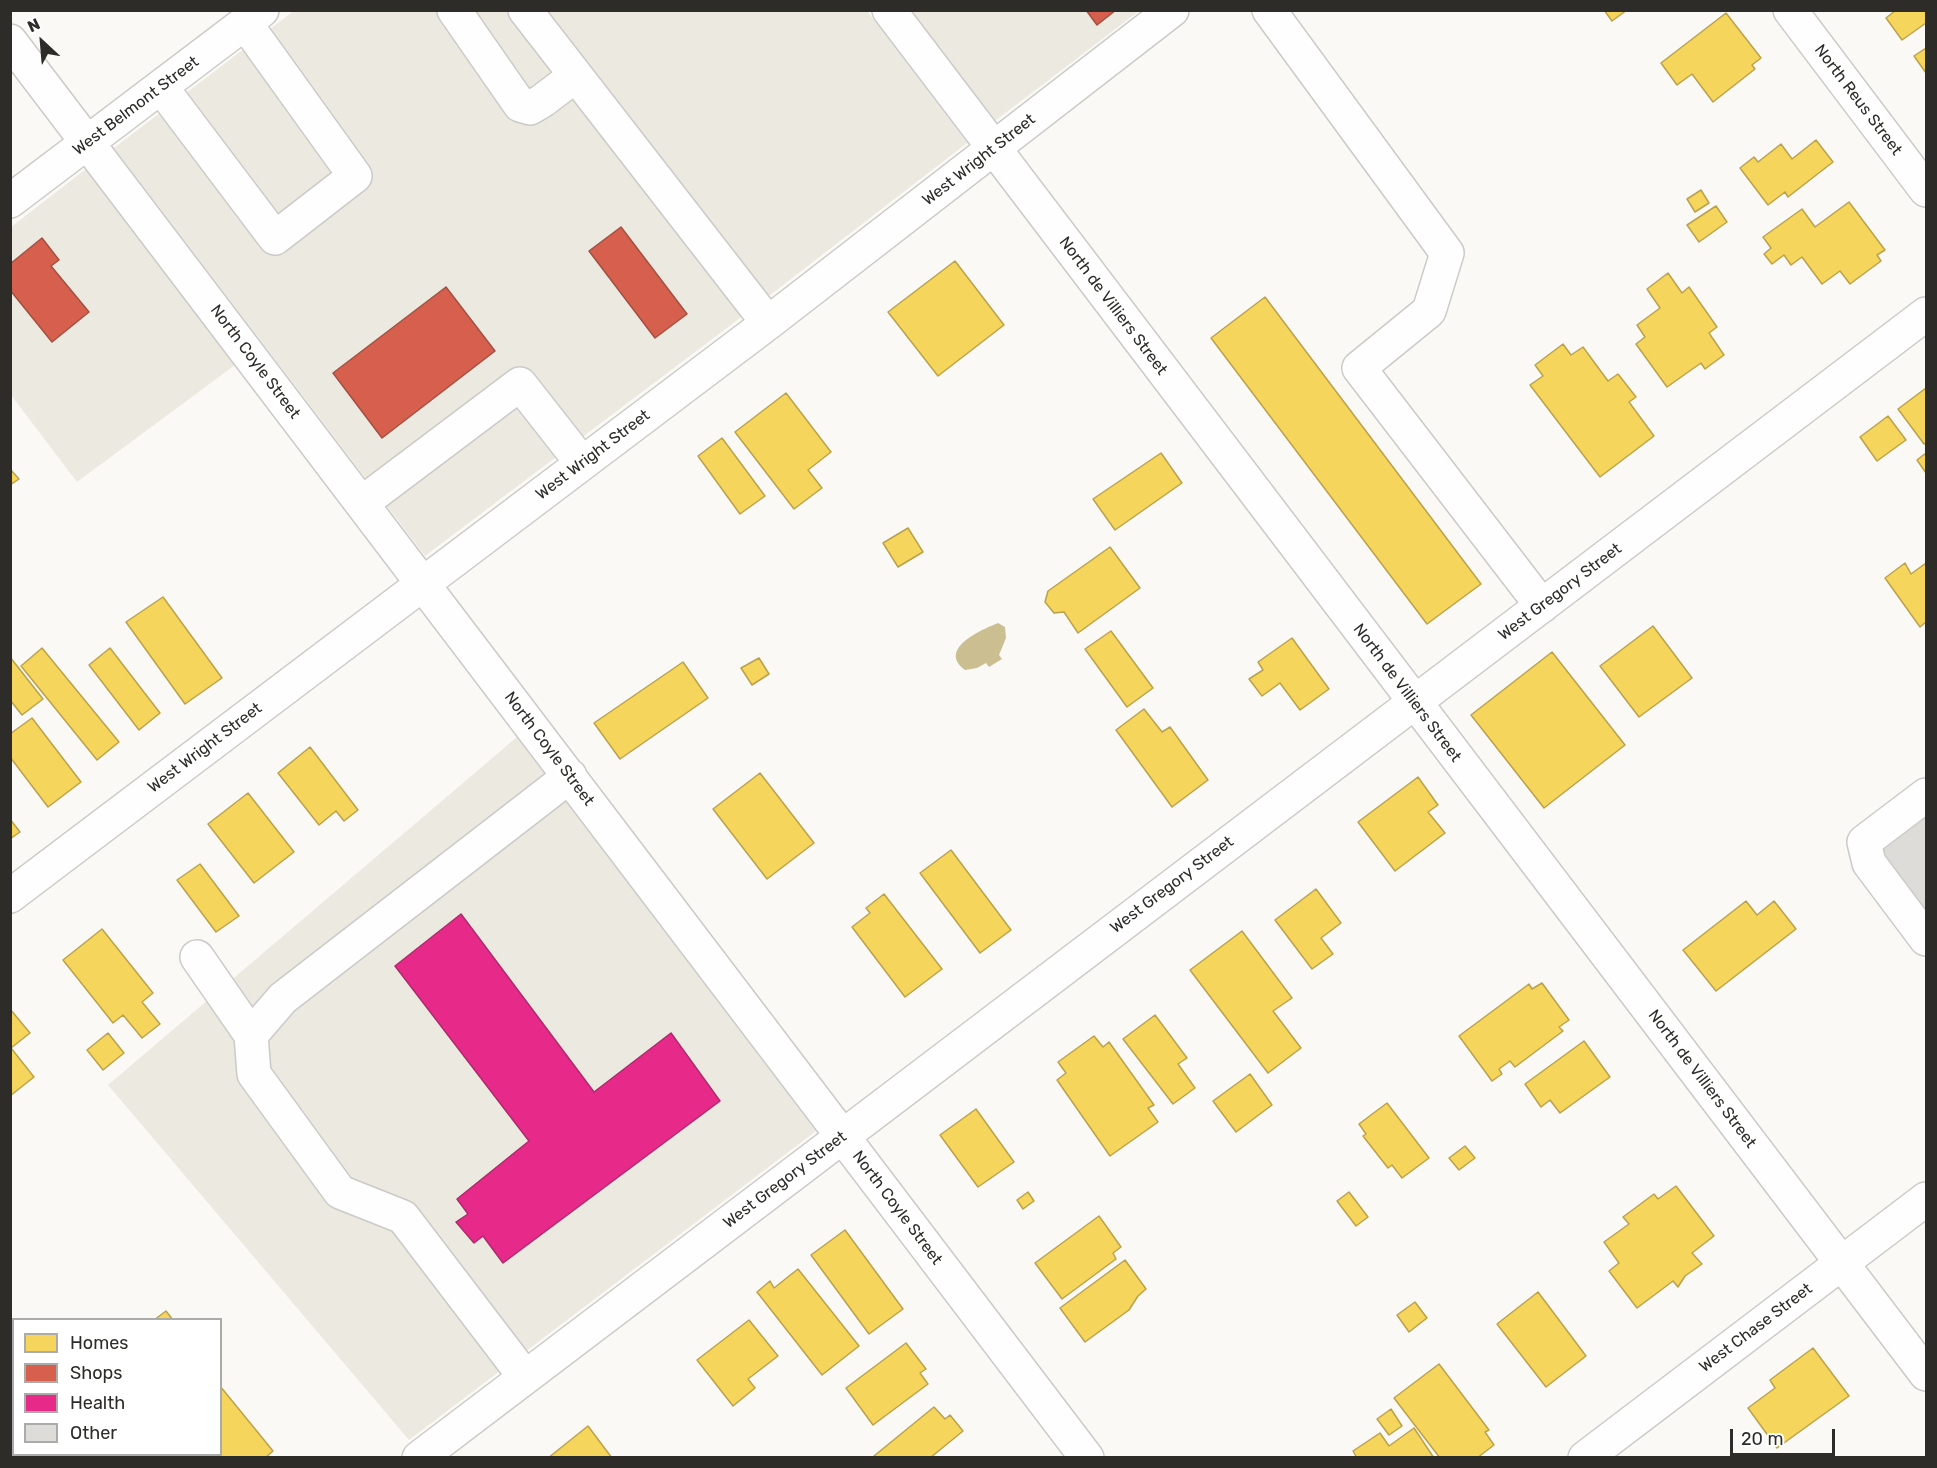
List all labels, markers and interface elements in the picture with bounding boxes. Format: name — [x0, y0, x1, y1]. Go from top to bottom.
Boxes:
north arrow — [12, 12, 72, 72]
text: N — [25, 14, 43, 36]
street label: North Reus Street — [1810, 41, 1906, 159]
street label: West Belmont Street — [69, 52, 203, 160]
street label: West Wright Street — [919, 110, 1039, 210]
street label: North de Villiers Street — [1055, 233, 1171, 379]
street label: North Coyle Street — [206, 301, 304, 423]
street label: West Wright Street — [532, 406, 654, 504]
street label: West Gregory Street — [1495, 539, 1625, 645]
street label: North de Villiers Street — [1349, 620, 1465, 766]
street label: North Coyle Street — [500, 688, 598, 810]
street label: West Wright Street — [144, 699, 266, 797]
street label: West Gregory Street — [1107, 832, 1237, 938]
street label: North de Villiers Street — [1644, 1006, 1760, 1152]
street label: West Gregory Street — [720, 1127, 850, 1233]
street label: North Coyle Street — [848, 1147, 946, 1269]
street label: West Chase Street — [1696, 1279, 1816, 1377]
legend — [12, 1318, 222, 1456]
text: Homes — [70, 1332, 128, 1354]
text: Shops — [70, 1362, 122, 1384]
text: Health — [70, 1392, 125, 1414]
scale bar — [1733, 1417, 1838, 1455]
text: Other — [70, 1422, 117, 1444]
text: 20 m — [1741, 1428, 1783, 1450]

